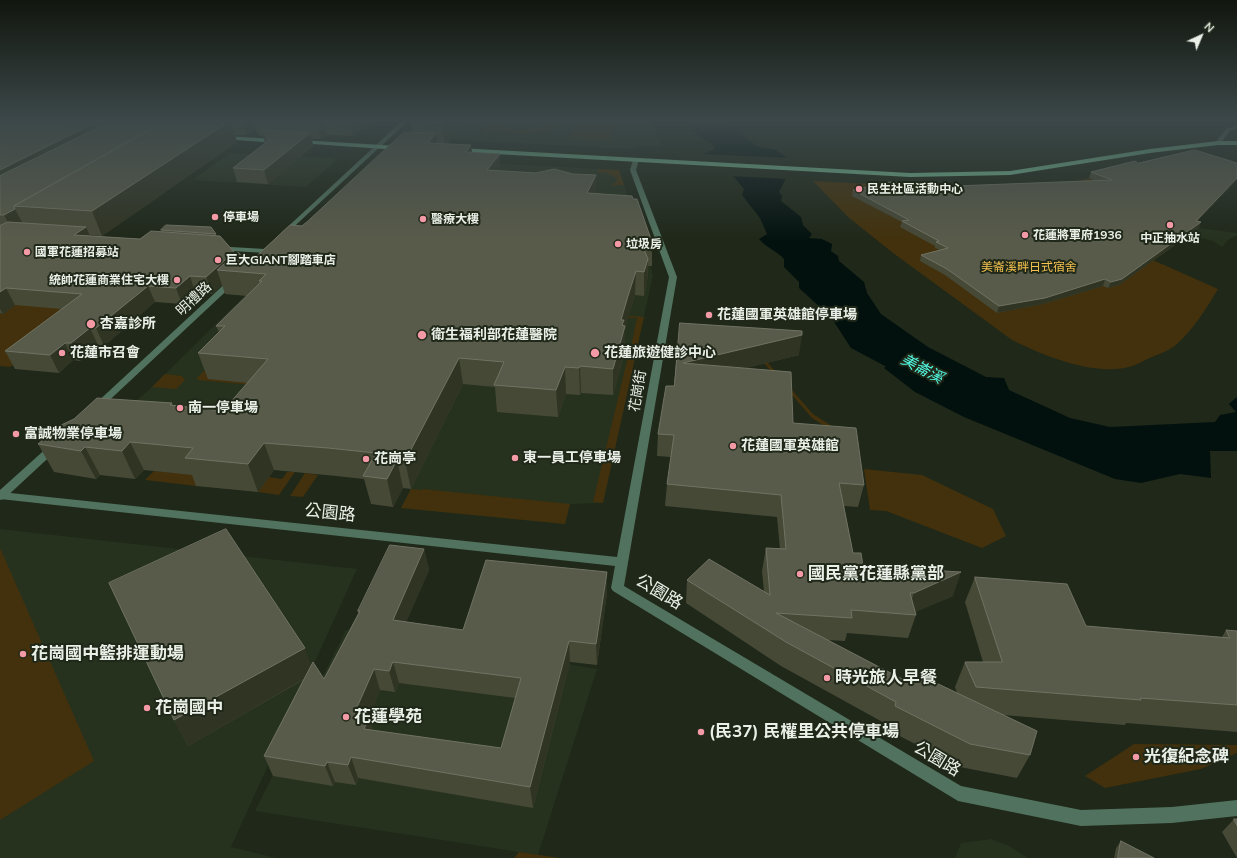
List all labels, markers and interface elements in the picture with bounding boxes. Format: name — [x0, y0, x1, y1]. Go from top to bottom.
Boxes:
north arrow — [1181, 16, 1221, 56]
text: N — [1201, 19, 1217, 35]
place label: 民生社區活動中心 — [867, 182, 963, 196]
marker: 民生社區活動中心 — [854, 184, 864, 194]
place label: 停車場 — [223, 210, 259, 224]
marker: 停車場 — [210, 212, 220, 222]
place label: 醫療大樓 — [431, 212, 479, 226]
marker: 醫療大樓 — [418, 214, 428, 224]
marker: 中正抽水站 — [1165, 220, 1175, 230]
place label: 花蓮將軍府1936 — [1033, 228, 1122, 242]
marker: 花蓮將軍府1936 — [1020, 230, 1030, 240]
place label: 中正抽水站 — [1140, 231, 1200, 245]
place label: 垃圾房 — [626, 237, 662, 251]
marker: 垃圾房 — [613, 239, 623, 249]
place label: 國軍花蓮招募站 — [35, 245, 119, 259]
marker: 國軍花蓮招募站 — [22, 247, 32, 257]
place label: 巨大GIANT腳踏車店 — [226, 253, 336, 267]
marker: 巨大GIANT腳踏車店 — [213, 255, 223, 265]
park label: 美崙溪畔日式宿舍 — [981, 260, 1077, 274]
place label: 統帥花蓮商業住宅大樓 — [49, 273, 169, 287]
marker: 統帥花蓮商業住宅大樓 — [172, 275, 182, 285]
street label: 明禮路 — [173, 279, 215, 319]
place label: 花蓮國軍英雄館停車場 — [717, 307, 857, 323]
marker: 花蓮國軍英雄館停車場 — [704, 310, 714, 320]
place label: 杏嘉診所 — [100, 316, 156, 332]
marker: 杏嘉診所 — [85, 318, 97, 330]
place label: 衛生福利部花蓮醫院 — [431, 327, 557, 343]
marker: 衛生福利部花蓮醫院 — [416, 329, 428, 341]
place label: 花蓮市召會 — [70, 345, 140, 361]
place label: 花蓮旅遊健診中心 — [604, 345, 716, 361]
marker: 花蓮旅遊健診中心 — [589, 347, 601, 359]
marker: 花蓮市召會 — [57, 348, 67, 358]
water label: 美崙溪 — [898, 350, 946, 388]
street label: 花崗街 — [626, 369, 650, 413]
place label: 南一停車場 — [188, 400, 258, 416]
marker: 南一停車場 — [175, 403, 185, 413]
place label: 富誠物業停車場 — [24, 426, 122, 442]
marker: 富誠物業停車場 — [11, 429, 21, 439]
place label: 花蓮國軍英雄館 — [741, 438, 839, 454]
marker: 花蓮國軍英雄館 — [728, 441, 738, 451]
place label: 東一員工停車場 — [523, 450, 621, 466]
place label: 花崗亭 — [374, 451, 416, 467]
marker: 東一員工停車場 — [510, 453, 520, 463]
marker: 花崗亭 — [361, 454, 371, 464]
street label: 公園路 — [304, 500, 356, 526]
place label: 國民黨花蓮縣黨部 — [808, 564, 944, 584]
marker: 國民黨花蓮縣黨部 — [795, 569, 805, 579]
street label: 公園路 — [632, 570, 686, 614]
place label: 花崗國中籃排運動場 — [31, 644, 184, 664]
marker: 花崗國中籃排運動場 — [18, 649, 28, 659]
place label: 時光旅人早餐 — [835, 668, 937, 688]
marker: 時光旅人早餐 — [822, 673, 832, 683]
place label: 花崗國中 — [155, 698, 223, 718]
marker: 花崗國中 — [142, 703, 152, 713]
place label: 花蓮學苑 — [354, 707, 422, 727]
marker: 花蓮學苑 — [341, 712, 351, 722]
place label: (民37) 民權里公共停車場 — [709, 722, 899, 742]
marker: (民37) 民權里公共停車場 — [696, 727, 706, 737]
street label: 公園路 — [910, 737, 964, 781]
place label: 光復紀念碑 — [1144, 747, 1229, 767]
marker: 光復紀念碑 — [1131, 752, 1141, 762]

